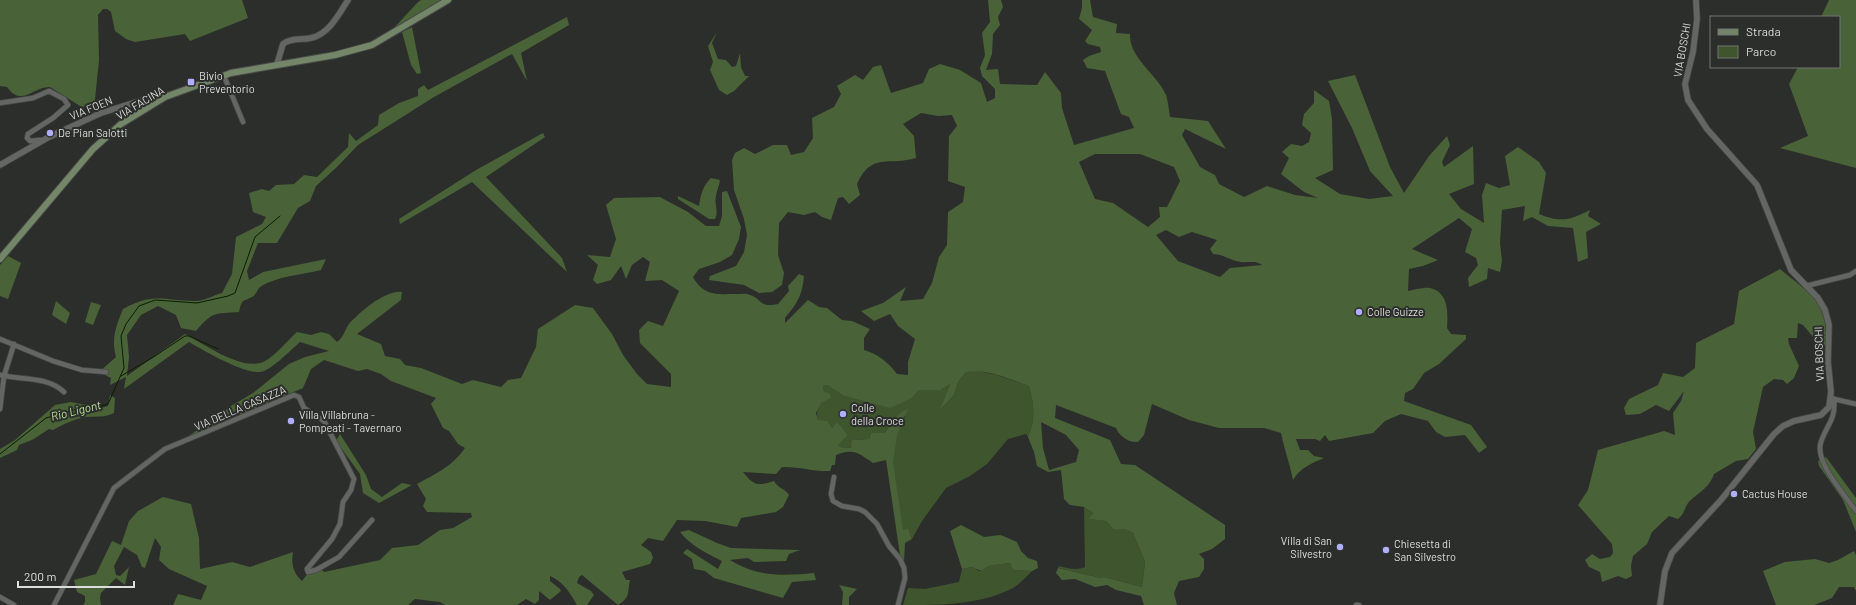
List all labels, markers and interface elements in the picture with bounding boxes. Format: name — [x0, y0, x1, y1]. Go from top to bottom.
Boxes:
legend — [1710, 16, 1840, 68]
street label: VIA BOSCHI — [1670, 22, 1693, 78]
text: Strada — [1746, 24, 1781, 38]
text: Parco — [1746, 44, 1776, 58]
place label: Bivio Preventorio — [199, 69, 255, 95]
marker: Bivio Preventorio — [186, 77, 196, 87]
street label: VIA FACINA — [113, 83, 167, 122]
street label: VIA FOEN — [67, 93, 114, 122]
place label: De Pian Salotti — [58, 126, 127, 139]
marker: De Pian Salotti — [45, 128, 55, 138]
place label: Colle Guizze — [1367, 305, 1424, 318]
marker: Colle Guizze — [1354, 307, 1364, 317]
street label: VIA BOSCHI — [1811, 326, 1826, 382]
street label: VIA DELLA CASAZZA — [192, 382, 288, 433]
water label: Rio Ligont — [49, 397, 103, 423]
place label: Colle della Croce — [851, 401, 904, 427]
place label: Villa Villabruna - Pompeati - Tavernaro — [299, 408, 401, 434]
marker: Colle della Croce — [838, 409, 848, 419]
marker: Villa Villabruna - Pompeati - Tavernaro — [286, 416, 296, 426]
place label: Cactus House — [1742, 487, 1808, 500]
marker: Cactus House — [1729, 489, 1739, 499]
place label: Villa di San Silvestro — [1281, 534, 1332, 560]
place label: Chiesetta di San Silvestro — [1394, 537, 1456, 563]
marker: Villa di San Silvestro — [1335, 542, 1345, 552]
marker: Chiesetta di San Silvestro — [1381, 545, 1391, 555]
scale bar — [18, 563, 134, 589]
text: 200 m — [24, 569, 56, 583]

